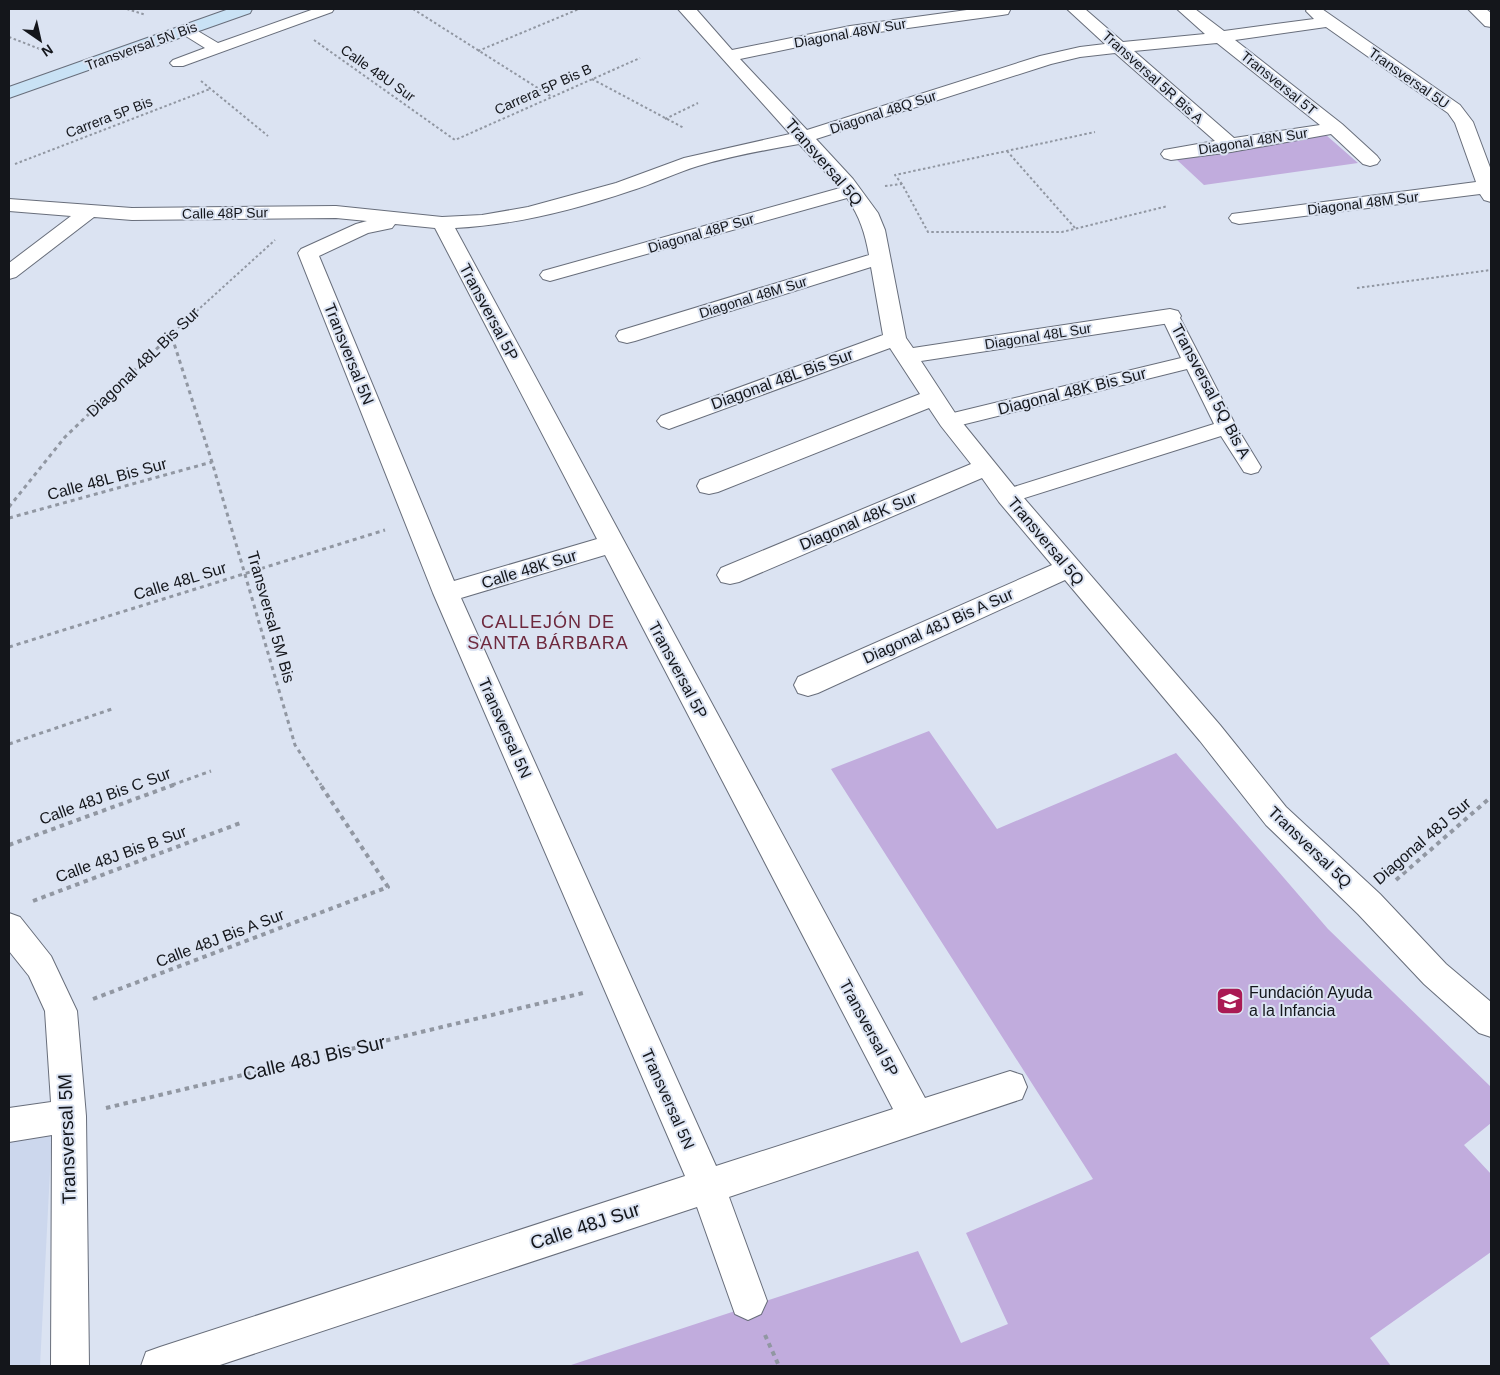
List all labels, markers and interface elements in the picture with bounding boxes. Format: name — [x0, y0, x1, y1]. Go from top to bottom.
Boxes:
north arrow — [15, 15, 65, 65]
street label: Diagonal 48W Sur — [793, 15, 908, 51]
street label: Transversal 5N Bis — [83, 18, 199, 74]
street label: Transversal 5R Bis A — [1099, 27, 1207, 127]
text: N — [39, 41, 56, 60]
street label: Calle 48U Sur — [338, 41, 419, 105]
street label: Transversal 5U — [1366, 44, 1452, 112]
street label: Transversal 5T — [1238, 48, 1320, 119]
street label: Carrera 5P Bis B — [492, 60, 594, 118]
street label: Diagonal 48Q Sur — [828, 87, 939, 137]
street label: Carrera 5P Bis — [63, 93, 155, 141]
street label: Transversal 5Q — [782, 115, 866, 209]
street label: Diagonal 48N Sur — [1197, 124, 1309, 158]
street label: Diagonal 48M Sur — [1306, 188, 1420, 218]
street label: Calle 48P Sur — [182, 204, 269, 222]
street label: Diagonal 48P Sur — [646, 210, 756, 256]
street label: Transversal 5P — [456, 261, 522, 363]
street label: Diagonal 48M Sur — [697, 273, 809, 321]
street label: Transversal 5N — [321, 301, 377, 407]
street label: Diagonal 48L Bis Sur — [83, 303, 203, 420]
street label: Diagonal 48L Sur — [984, 320, 1093, 352]
street label: Transversal 5Q Bis A — [1168, 321, 1254, 461]
street label: Diagonal 48L Bis Sur — [709, 345, 856, 413]
street label: Diagonal 48K Bis Sur — [996, 364, 1148, 418]
street label: Calle 48L Bis Sur — [45, 455, 169, 503]
street label: Diagonal 48K Sur — [797, 488, 920, 553]
street label: Transversal 5Q — [1005, 494, 1087, 588]
street label: Calle 48K Sur — [479, 546, 579, 592]
street label: Transversal 5M Bis — [244, 549, 298, 685]
street label: Calle 48L Sur — [131, 559, 229, 603]
street label: Diagonal 48J Bis A Sur — [860, 585, 1016, 667]
district label: CALLEJÓN DE SANTA BÁRBARA — [467, 611, 629, 653]
street label: Transversal 5P — [645, 619, 711, 721]
street label: Transversal 5N — [475, 675, 535, 781]
street label: Calle 48J Bis C Sur — [37, 764, 174, 828]
street label: Diagonal 48J Sur — [1370, 794, 1474, 888]
street label: Transversal 5Q — [1265, 803, 1355, 891]
street label: Calle 48J Bis B Sur — [53, 822, 189, 886]
street label: Calle 48J Bis A Sur — [153, 905, 287, 970]
street label: Transversal 5P — [836, 977, 902, 1079]
place label: Fundación Ayuda a la Infancia — [1249, 984, 1372, 1019]
school or university icon: Fundación Ayuda a la Infancia — [1215, 986, 1245, 1016]
street label: Calle 48J Bis Sur — [241, 1031, 388, 1085]
street label: Transversal 5N — [638, 1046, 698, 1152]
street label: Transversal 5M — [54, 1074, 80, 1204]
street label: Calle 48J Sur — [528, 1198, 643, 1254]

